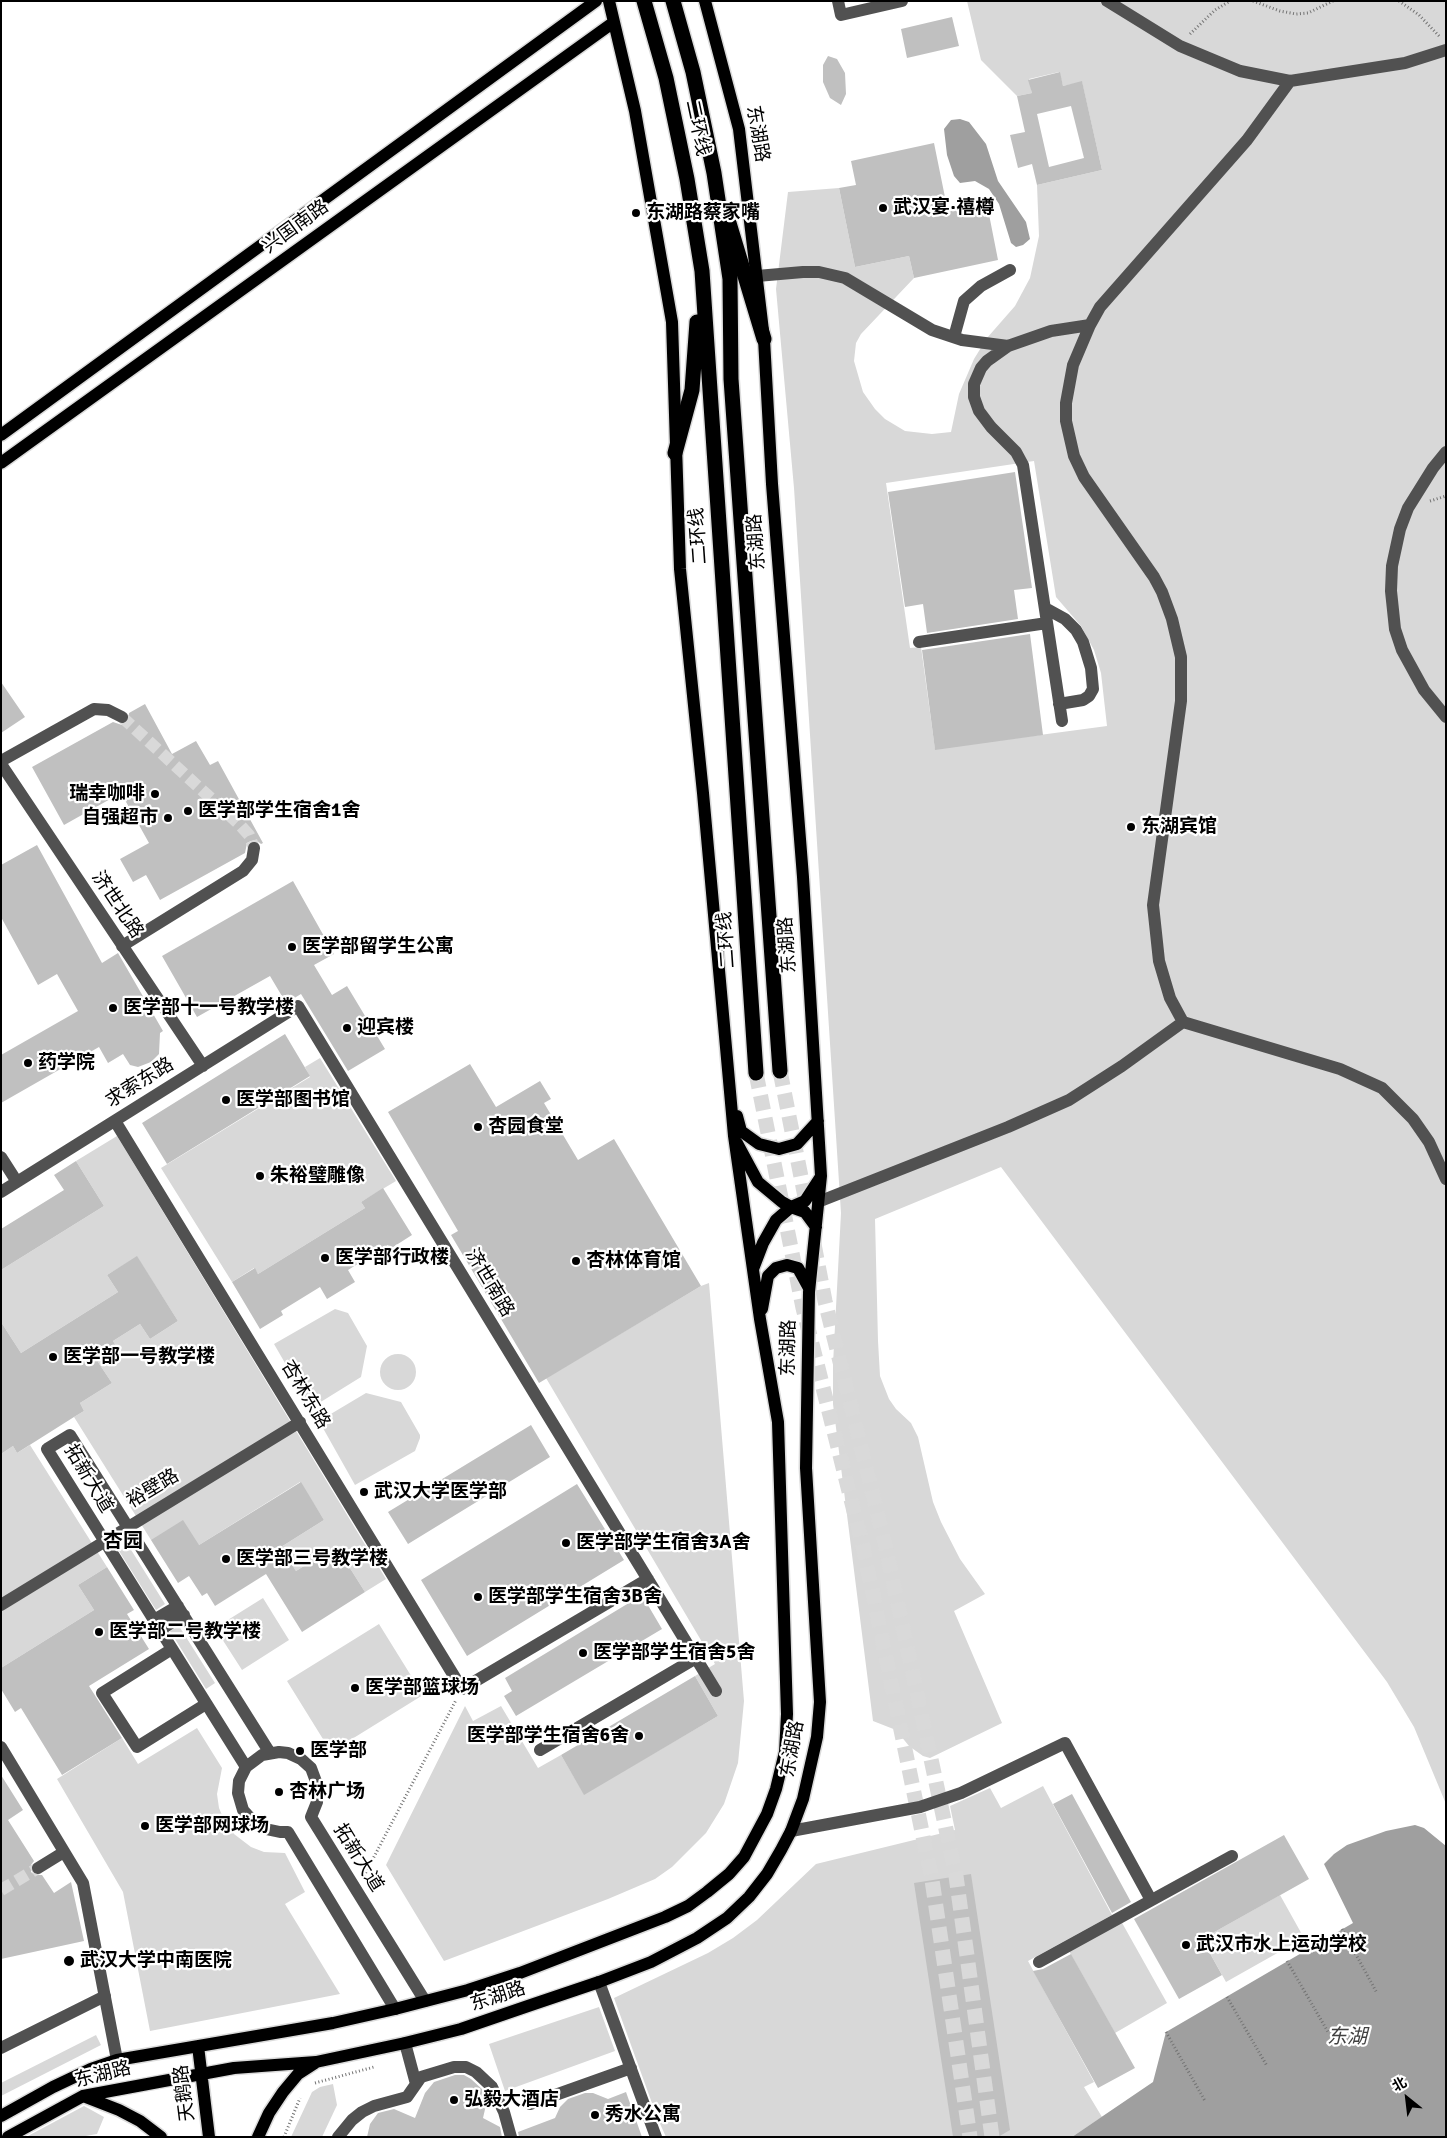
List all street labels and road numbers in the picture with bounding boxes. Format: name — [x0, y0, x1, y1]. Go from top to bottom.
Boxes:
street label: 二环线 — [680, 98, 714, 158]
street label: 东湖路 — [741, 104, 773, 164]
street label: 兴国南路 — [259, 195, 333, 259]
street label: 二环线 — [686, 507, 712, 565]
street label: 东湖路 — [744, 513, 770, 571]
street label: 济世北路 — [86, 867, 148, 943]
street label: 二环线 — [714, 911, 740, 969]
street label: 东湖路 — [775, 916, 801, 974]
street label: 求索东路 — [102, 1053, 178, 1113]
street label: 济世南路 — [460, 1245, 518, 1321]
street label: 东湖路 — [777, 1319, 801, 1377]
street label: 杏林东路 — [276, 1357, 334, 1433]
street label: 拓新大道 — [59, 1441, 117, 1517]
street label: 裕壁路 — [123, 1465, 183, 1513]
street label: 东湖路 — [777, 1719, 809, 1779]
street label: 拓新大道 — [328, 1820, 388, 1896]
street label: 东湖路 — [467, 1977, 529, 2017]
street label: 东湖路 — [73, 2057, 133, 2093]
street label: 天鹅路 — [170, 2063, 200, 2123]

